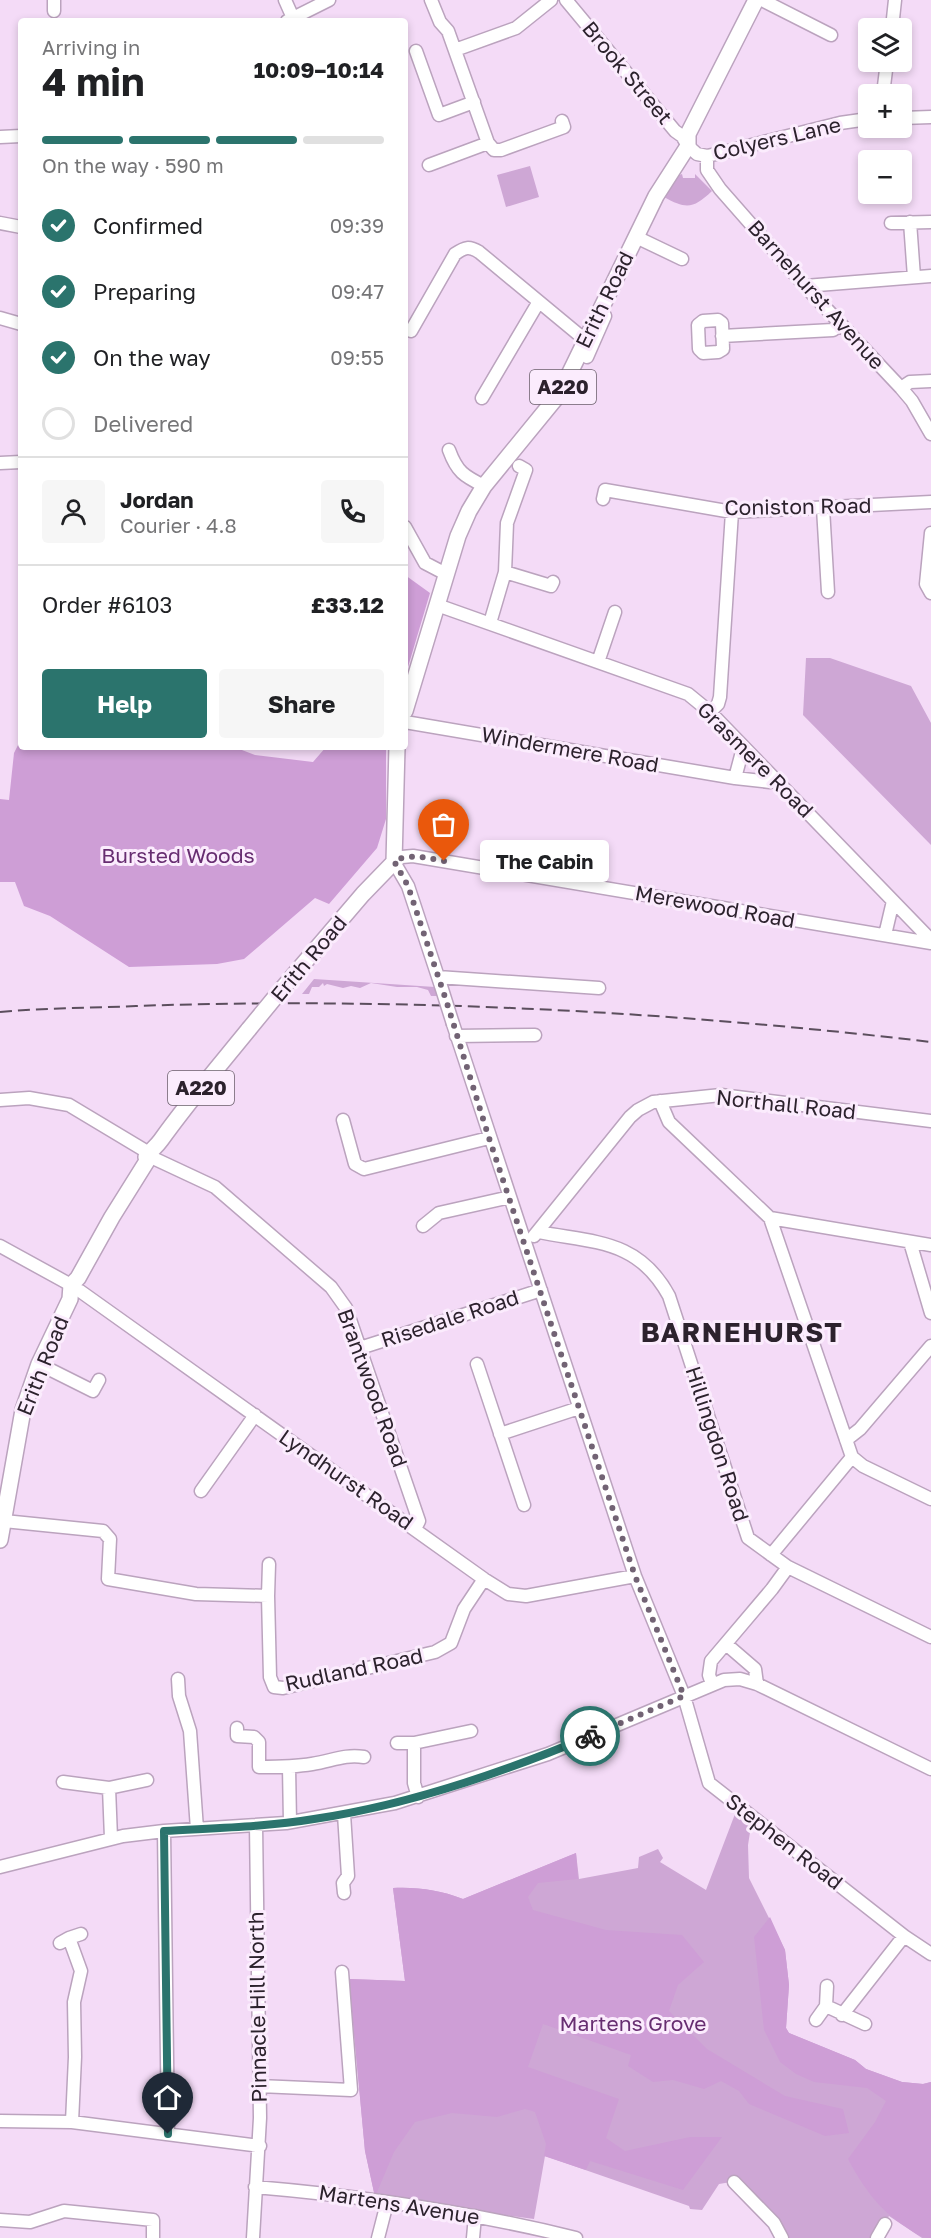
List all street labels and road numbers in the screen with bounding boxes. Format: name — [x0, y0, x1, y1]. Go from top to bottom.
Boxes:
street label: Brook Street — [577, 16, 678, 129]
street label: Colyers Lane — [710, 111, 843, 165]
street label: Barnehurst Avenue — [743, 214, 891, 374]
street label: Erith Road — [569, 247, 639, 352]
road number: A220 — [530, 370, 596, 404]
street label: Coniston Road — [724, 492, 872, 520]
street label: Grasmere Road — [692, 696, 819, 823]
street label: Windermere Road — [479, 721, 661, 777]
street label: Merewood Road — [633, 879, 797, 933]
street label: Erith Road — [265, 910, 352, 1007]
road number: A220 — [168, 1071, 234, 1105]
street label: Northall Road — [715, 1084, 857, 1124]
street label: Risedale Road — [377, 1284, 522, 1353]
street label: Brantwood Road — [332, 1305, 414, 1471]
street label: Erith Road — [10, 1312, 74, 1419]
street label: Hillingdon Road — [681, 1363, 755, 1525]
street label: Lyndhurst Road — [274, 1423, 419, 1535]
street label: Rudland Road — [282, 1642, 425, 1696]
street label: Stephen Road — [721, 1787, 848, 1895]
street label: Pinnacle Hill North — [242, 1911, 272, 2103]
street label: Martens Avenue — [317, 2178, 481, 2230]

